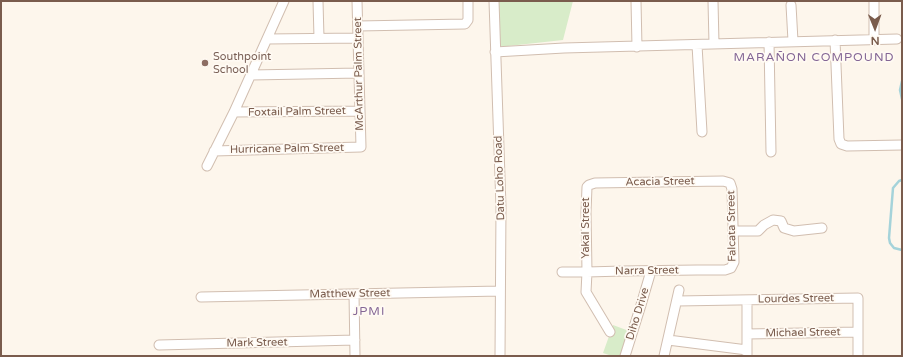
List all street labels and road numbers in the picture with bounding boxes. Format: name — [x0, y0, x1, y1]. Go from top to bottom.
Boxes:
street label: McArthur Palm Street — [351, 17, 367, 131]
street label: Foxtail Palm Street — [248, 105, 346, 119]
street label: Datu Loho Road — [492, 135, 508, 221]
street label: Hurricane Palm Street — [230, 141, 344, 157]
street label: Acacia Street — [625, 175, 695, 189]
street label: Falcata Street — [725, 190, 739, 262]
street label: Yakal Street — [579, 197, 593, 259]
street label: Narra Street — [615, 264, 679, 278]
street label: Diho Drive — [624, 286, 652, 342]
street label: Matthew Street — [309, 287, 391, 301]
street label: Lourdes Street — [758, 292, 834, 306]
street label: Michael Street — [765, 326, 841, 340]
street label: Mark Street — [226, 336, 288, 350]

